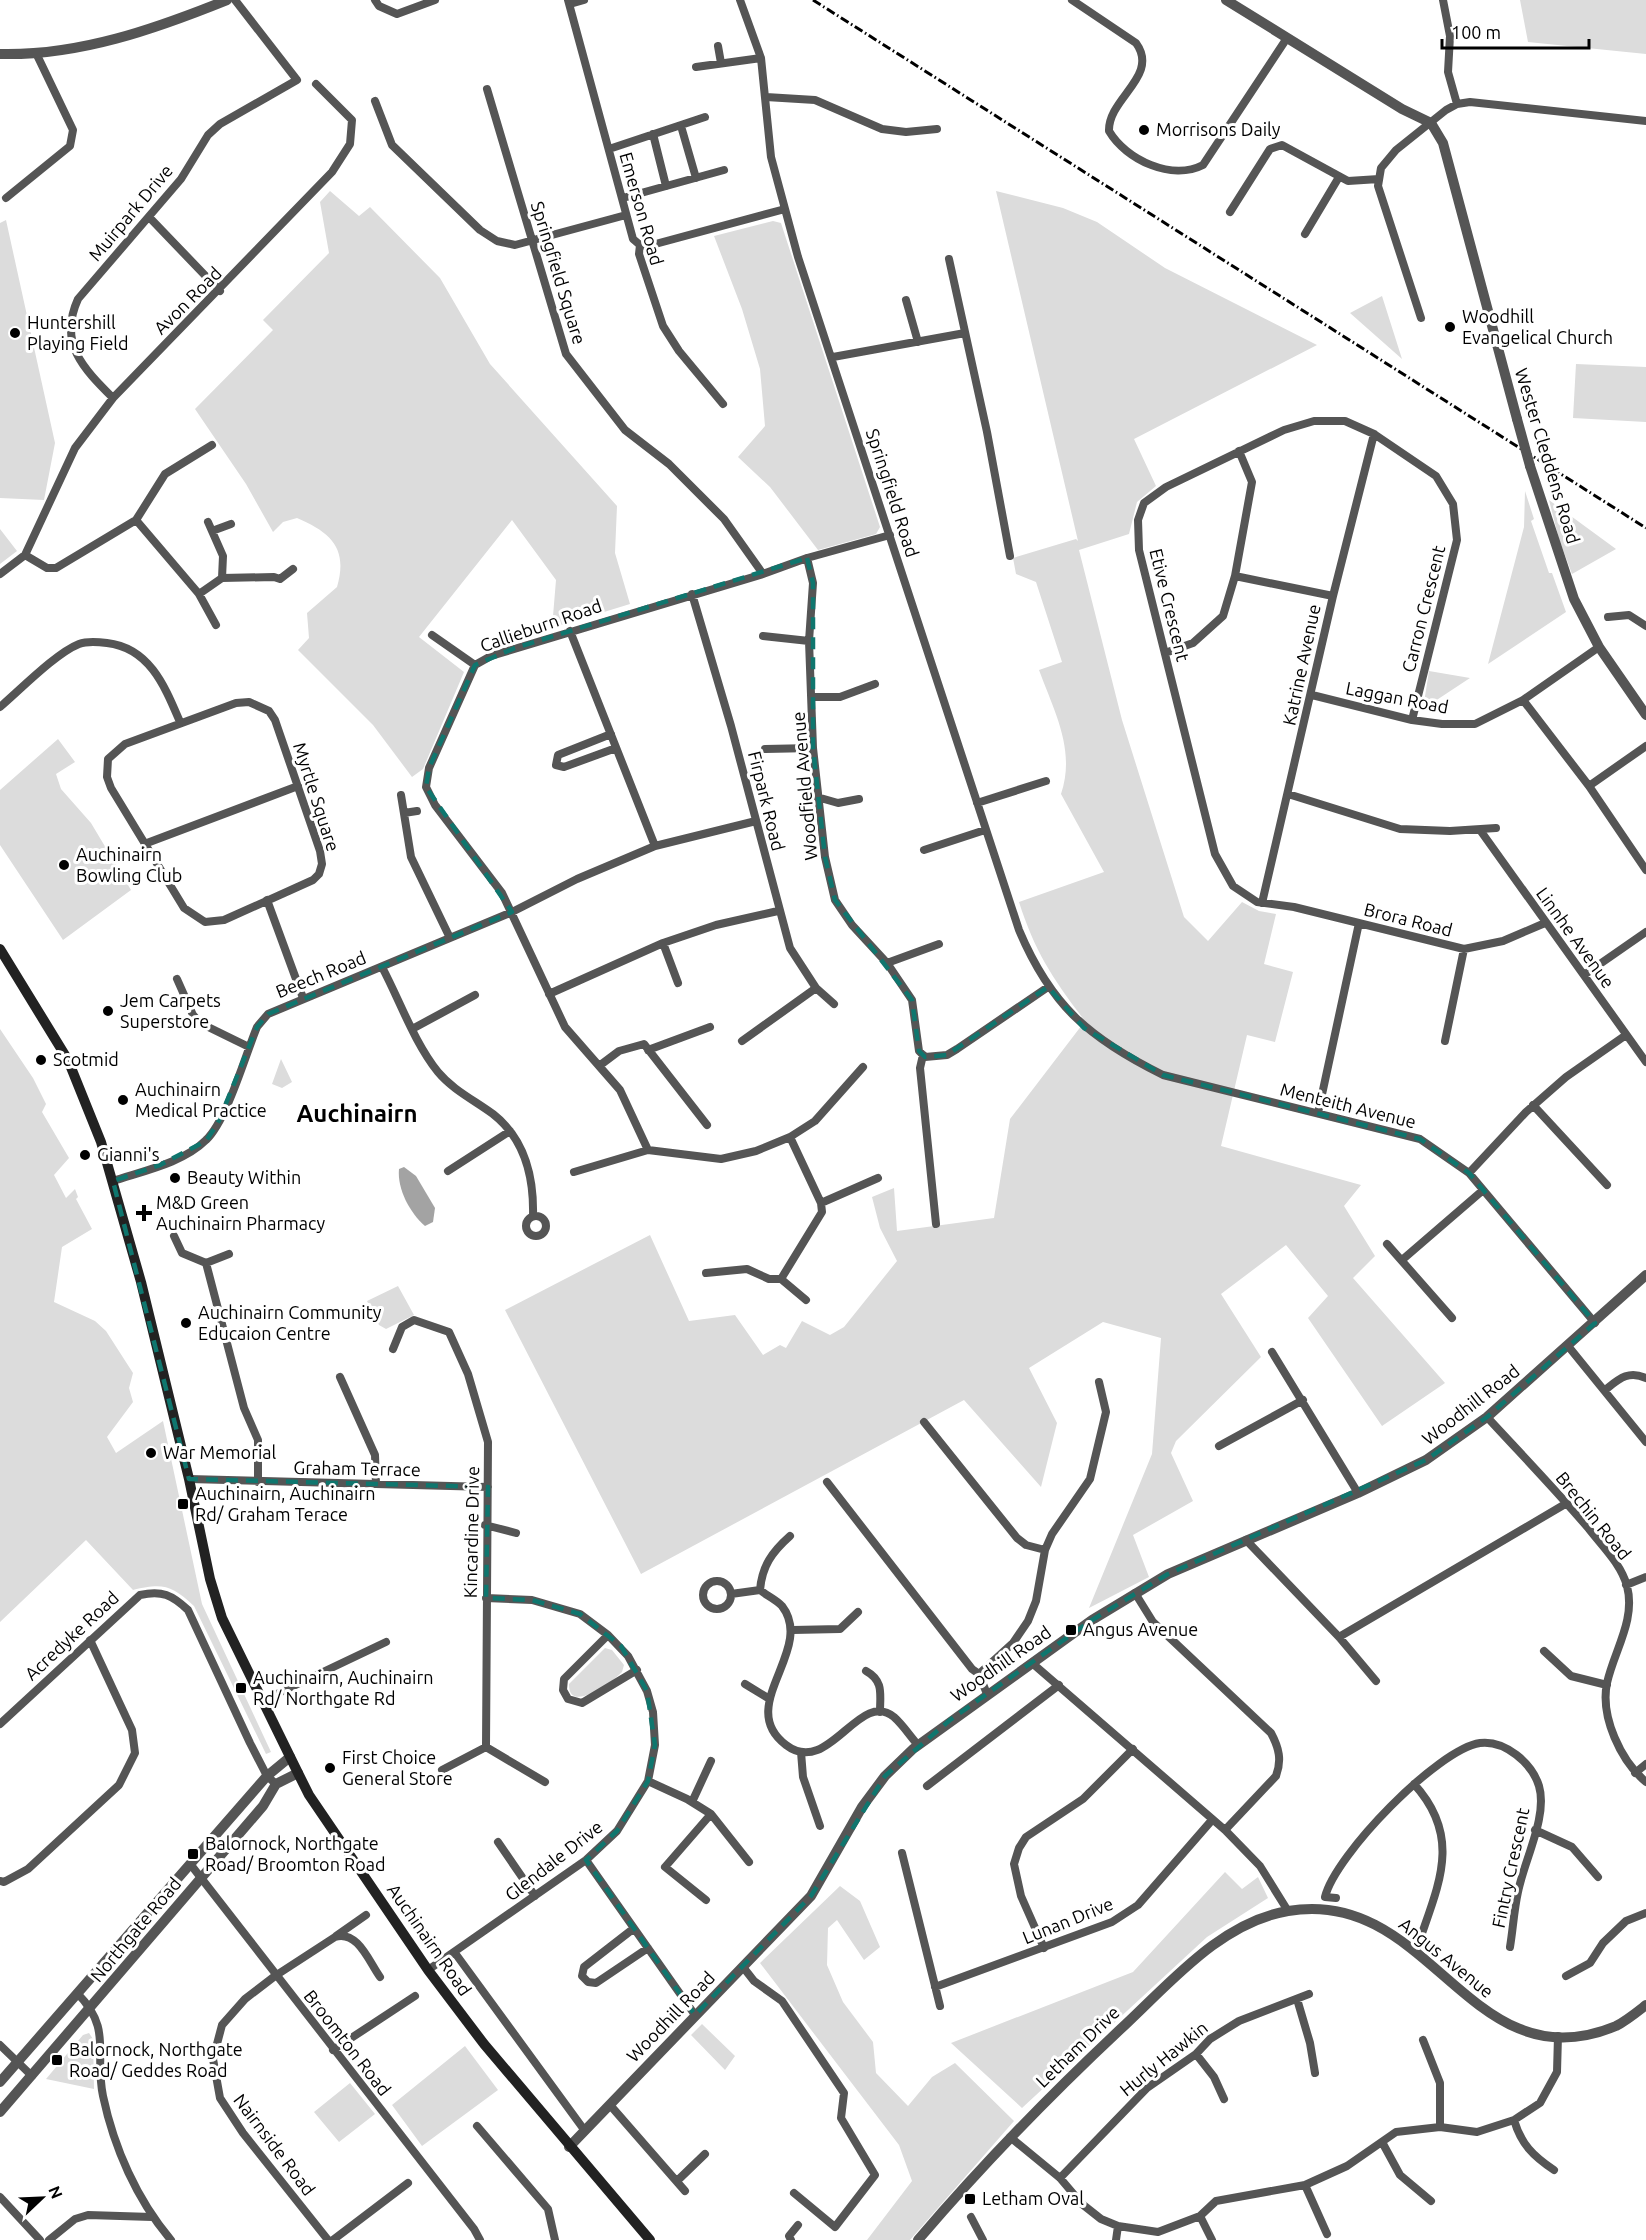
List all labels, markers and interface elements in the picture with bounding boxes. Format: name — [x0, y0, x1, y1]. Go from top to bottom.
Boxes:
scale bar — [1442, 12, 1589, 50]
text: 100 m — [1451, 22, 1501, 42]
place label: Morrisons Daily — [1156, 119, 1281, 139]
marker: Morrisons Daily — [1137, 123, 1151, 137]
street label: Emerson Road — [616, 150, 668, 268]
street label: Muirpark Drive — [84, 160, 176, 265]
street label: Springfield Square — [528, 199, 590, 347]
street label: Avon Road — [150, 263, 225, 338]
place label: Woodhill Evangelical Church — [1462, 306, 1613, 347]
place label: Huntershill Playing Field — [27, 312, 129, 353]
marker: Woodhill Evangelical Church — [1443, 320, 1457, 334]
marker: Huntershill Playing Field — [8, 326, 22, 340]
street label: Wester Cleddens Road — [1512, 366, 1584, 546]
street label: Springfield Road — [863, 426, 923, 559]
street label: Carron Crescent — [1398, 543, 1448, 674]
street label: Etive Crescent — [1146, 546, 1194, 663]
street label: Callieburn Road — [477, 595, 604, 655]
street label: Katrine Avenue — [1278, 602, 1324, 727]
street label: Laggan Road — [1344, 677, 1450, 717]
street label: Woodfield Avenue — [788, 711, 820, 861]
street label: Myrtle Square — [290, 740, 344, 854]
street label: Firpark Road — [745, 749, 789, 853]
place label: Auchinairn Bowling Club — [76, 844, 182, 885]
marker: Auchinairn Bowling Club — [57, 858, 71, 872]
street label: Linnhe Avenue — [1533, 883, 1619, 991]
street label: Brora Road — [1362, 898, 1455, 940]
street label: Beech Road — [273, 947, 369, 1001]
place label: Jem Carpets Superstore — [120, 990, 221, 1031]
marker: Jem Carpets Superstore — [101, 1004, 115, 1018]
place label: Scotmid — [53, 1049, 119, 1069]
marker: Scotmid — [34, 1053, 48, 1067]
street label: Menteith Avenue — [1278, 1078, 1418, 1132]
place label: Auchinairn Medical Practice — [135, 1079, 267, 1120]
marker: Auchinairn Medical Practice — [116, 1093, 130, 1107]
district label: Auchinairn — [296, 1100, 418, 1127]
place label: Gianni's — [97, 1144, 160, 1164]
marker: Gianni's — [78, 1148, 92, 1162]
place label: Beauty Within — [187, 1167, 301, 1187]
marker: Beauty Within — [168, 1171, 182, 1185]
place label: M&D Green Auchinairn Pharmacy — [156, 1192, 326, 1233]
marker: M&D Green Auchinairn Pharmacy — [137, 1206, 151, 1220]
place label: Auchinairn Community Educaion Centre — [198, 1302, 382, 1343]
marker: Auchinairn Community Educaion Centre — [179, 1316, 193, 1330]
street label: Woodhill Road — [1418, 1360, 1523, 1448]
place label: War Memorial — [163, 1442, 277, 1462]
marker: War Memorial — [144, 1446, 158, 1460]
street label: Graham Terrace — [293, 1457, 421, 1479]
street label: Kincardine Drive — [460, 1466, 482, 1598]
street label: Brechin Road — [1552, 1467, 1635, 1563]
place label: Auchinairn, Auchinairn Rd/ Graham Terace — [195, 1483, 376, 1524]
marker: Auchinairn, Auchinairn Rd/ Graham Terace — [176, 1497, 190, 1511]
street label: Acredyke Road — [20, 1587, 122, 1684]
place label: Angus Avenue — [1083, 1619, 1198, 1639]
street label: Woodhill Road — [946, 1621, 1054, 1705]
marker: Angus Avenue — [1064, 1623, 1078, 1637]
place label: Auchinairn, Auchinairn Rd/ Northgate Rd — [253, 1667, 434, 1708]
marker: Auchinairn, Auchinairn Rd/ Northgate Rd — [234, 1681, 248, 1695]
place label: First Choice General Store — [342, 1747, 453, 1788]
marker: First Choice General Store — [323, 1761, 337, 1775]
street label: Fintry Crescent — [1488, 1806, 1533, 1930]
street label: Glendale Drive — [501, 1816, 606, 1904]
place label: Balornock, Northgate Road/ Broomton Road — [205, 1833, 386, 1874]
marker: Balornock, Northgate Road/ Broomton Road — [186, 1847, 200, 1861]
street label: Northgate Road — [86, 1873, 185, 1985]
street label: Auchinairn Road — [384, 1880, 476, 1999]
street label: Lunan Drive — [1019, 1893, 1116, 1947]
street label: Angus Avenue — [1396, 1913, 1498, 2001]
street label: Woodhill Road — [622, 1967, 718, 2066]
street label: Broomton Road — [300, 1986, 395, 2099]
street label: Letham Drive — [1032, 2002, 1123, 2091]
street label: Hurly Hawkin — [1116, 2017, 1211, 2100]
place label: Balornock, Northgate Road/ Geddes Road — [69, 2039, 243, 2080]
marker: Balornock, Northgate Road/ Geddes Road — [50, 2053, 64, 2067]
street label: Nairnside Road — [230, 2090, 319, 2199]
north arrow — [12, 2168, 72, 2228]
text: N — [45, 2183, 66, 2201]
place label: Letham Oval — [982, 2188, 1084, 2208]
marker: Letham Oval — [963, 2192, 977, 2206]

